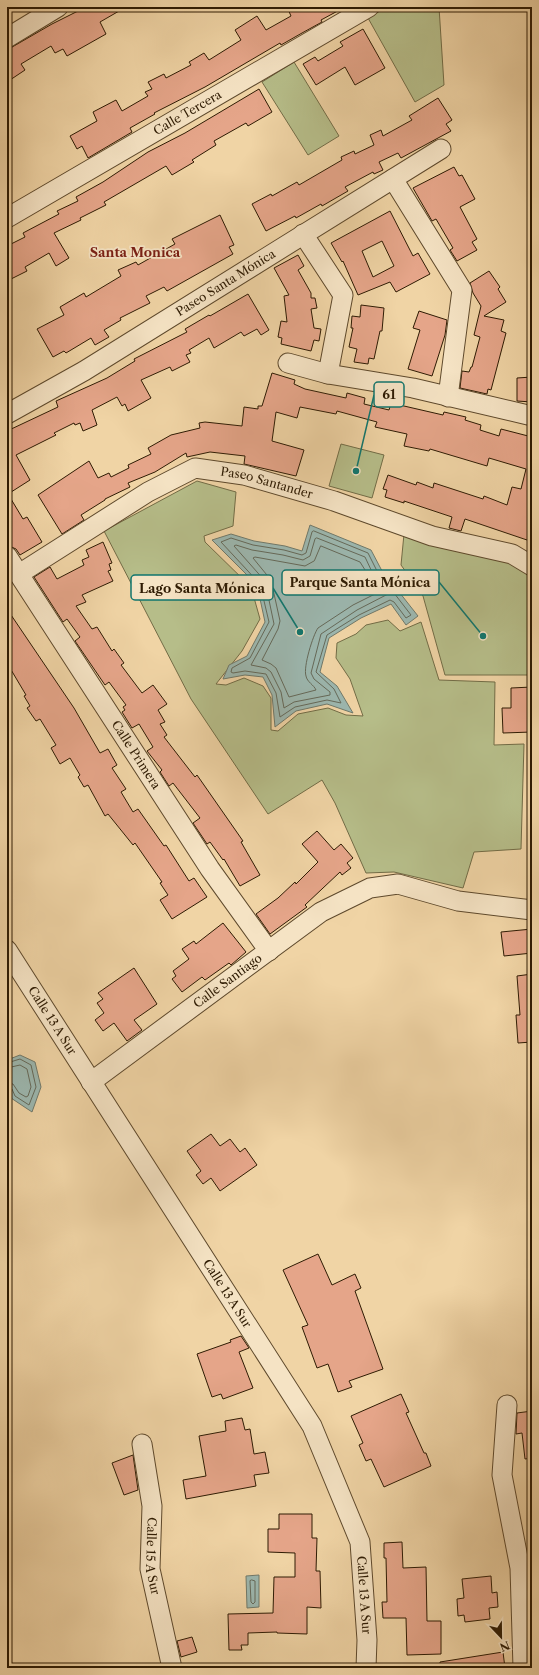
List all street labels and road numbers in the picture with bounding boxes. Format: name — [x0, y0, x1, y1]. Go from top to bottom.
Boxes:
street label: Calle Tercera — [151, 86, 225, 138]
street label: Paseo Santa Mónica — [173, 246, 278, 319]
street label: Paseo Santander — [220, 464, 315, 502]
street label: Calle Primera — [109, 718, 164, 792]
street label: Calle Santiago — [190, 950, 265, 1011]
street label: Calle 13 A Sur — [25, 983, 80, 1058]
street label: Calle 13 A Sur — [200, 1256, 255, 1330]
street label: Calle 15 A Sur — [143, 1517, 164, 1596]
street label: Calle 13 A Sur — [354, 1555, 375, 1635]

